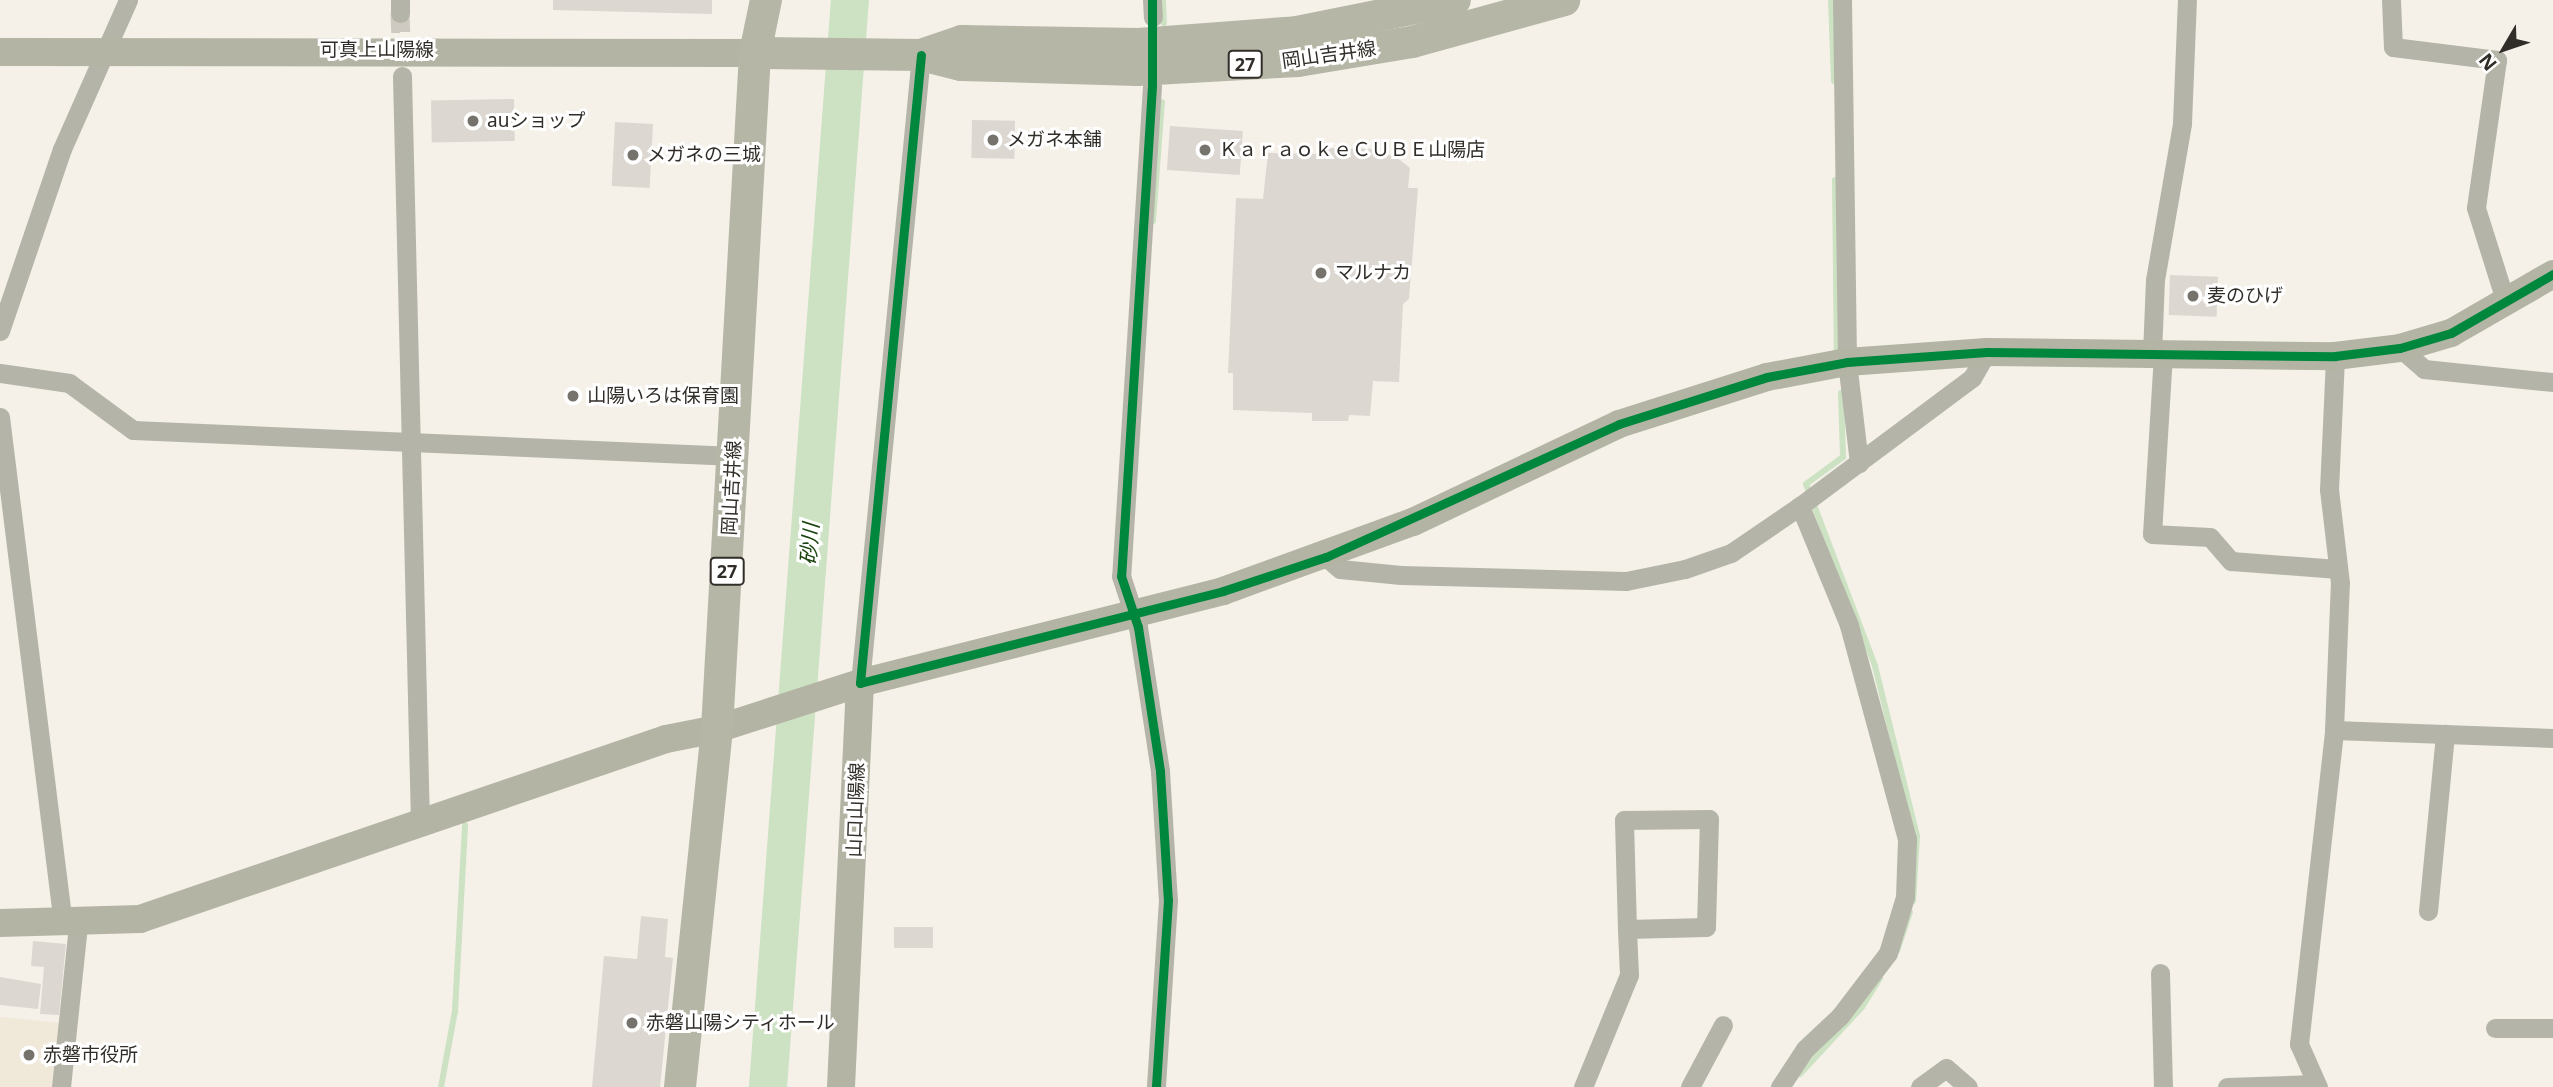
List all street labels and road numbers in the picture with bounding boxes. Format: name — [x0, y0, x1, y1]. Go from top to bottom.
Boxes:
street label: 岡山吉井線 — [1280, 37, 1378, 73]
street label: 可真上山陽線 — [320, 39, 434, 61]
road number: 27 — [1228, 50, 1262, 78]
street label: 岡山吉井線 — [718, 440, 746, 536]
road number: 27 — [710, 556, 744, 586]
street label: 山口山陽線 — [843, 762, 869, 858]

